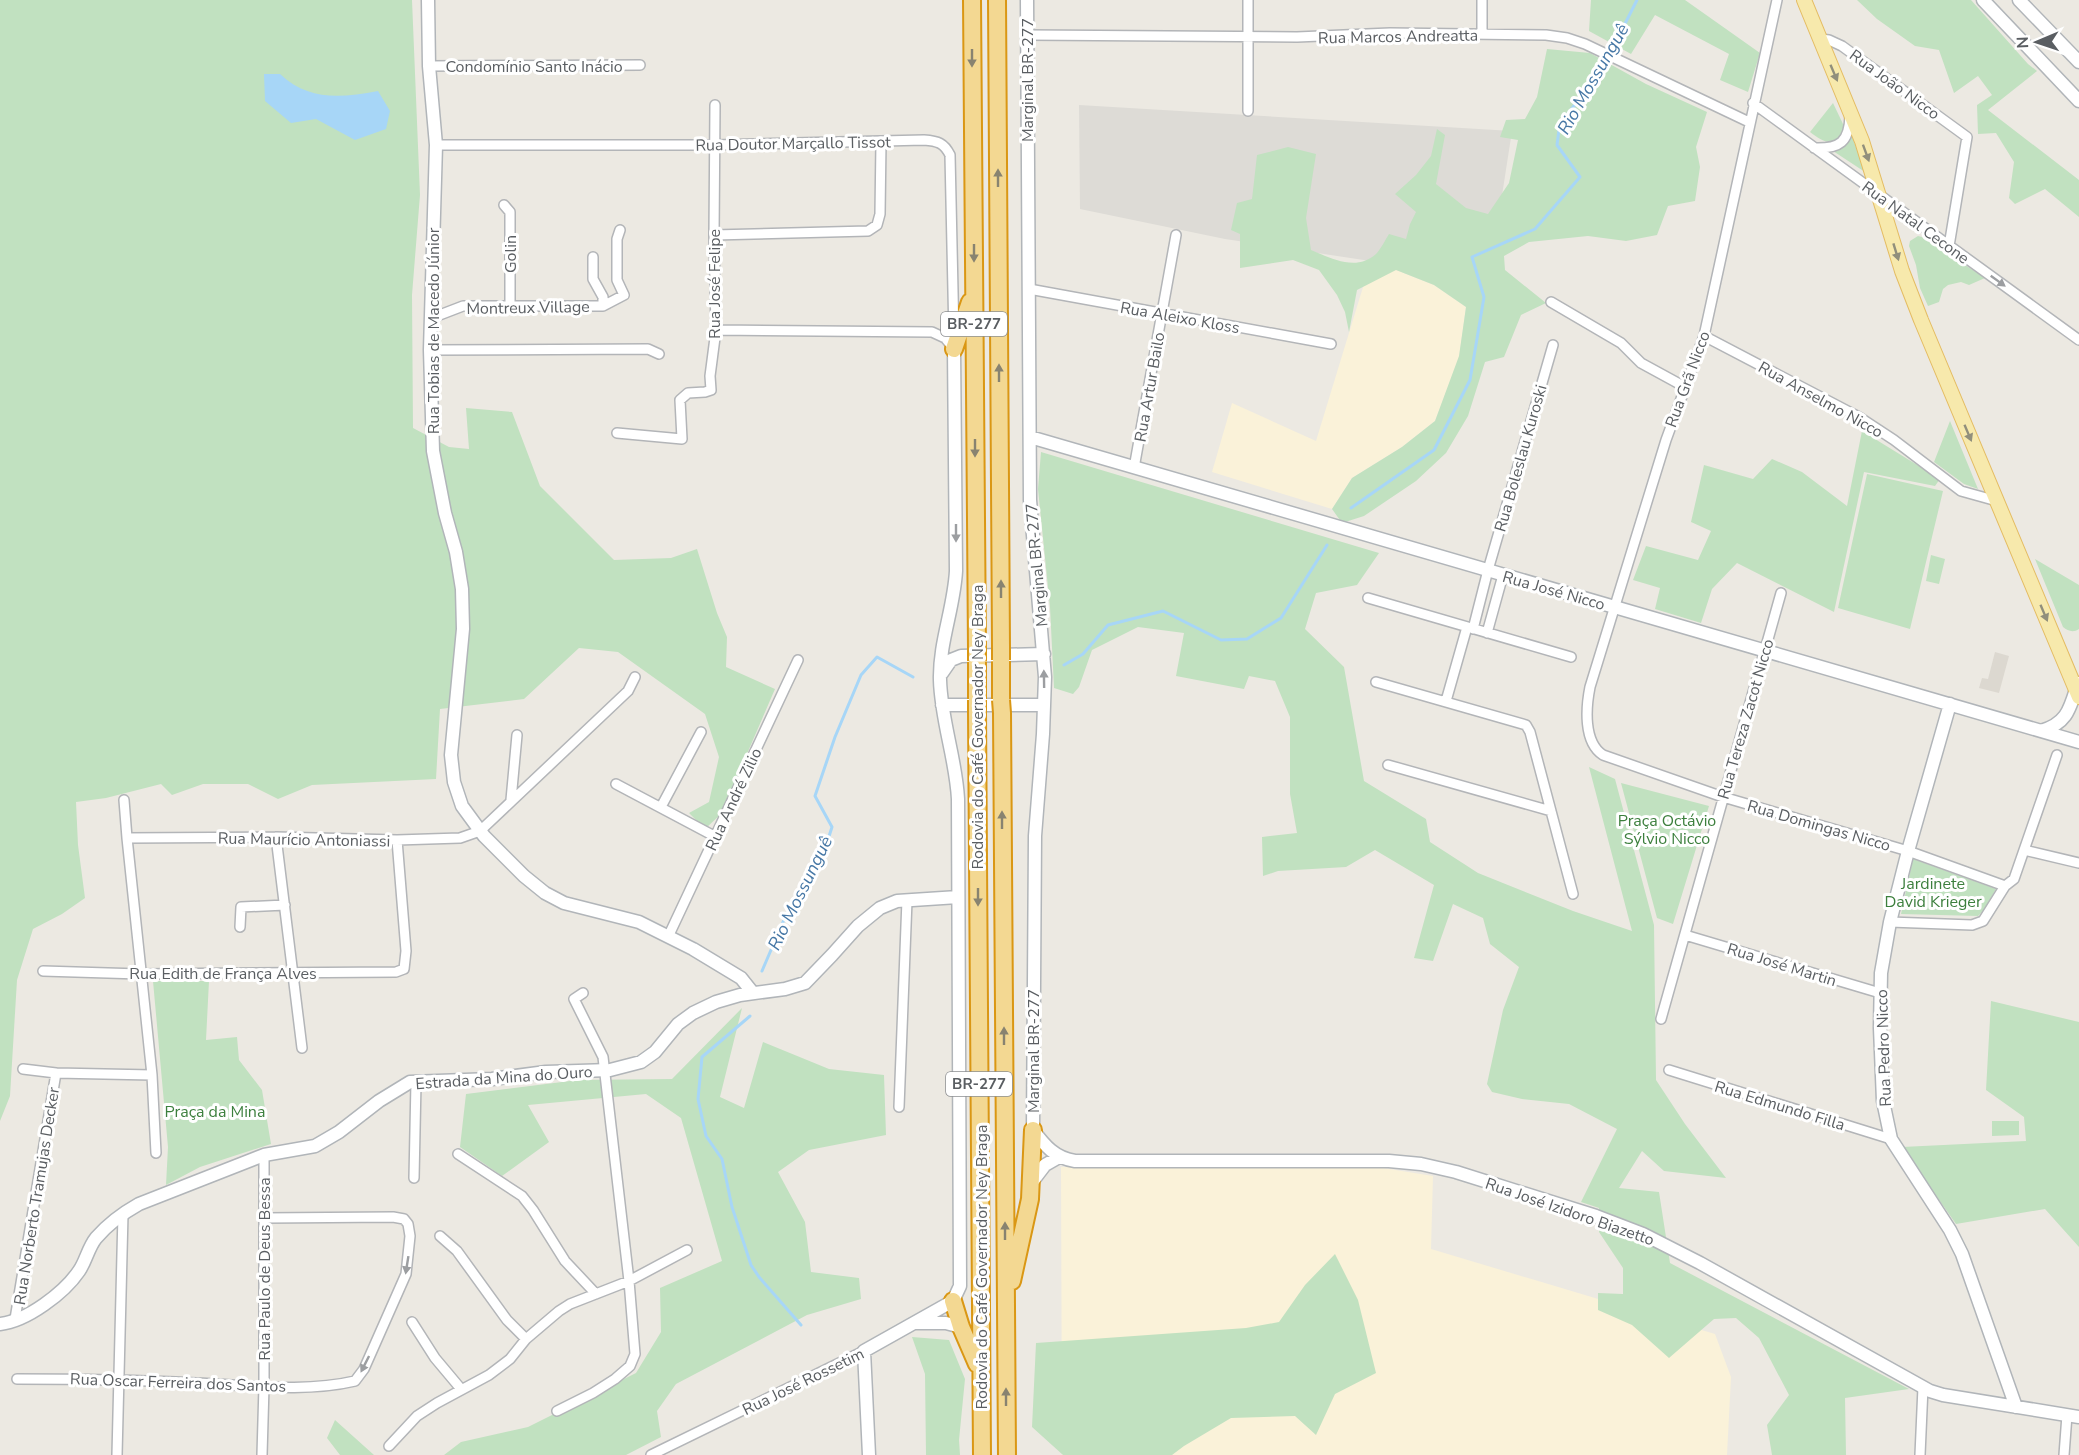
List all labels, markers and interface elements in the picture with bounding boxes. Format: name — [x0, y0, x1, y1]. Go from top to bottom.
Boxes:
north arrow — [2007, 12, 2067, 72]
street label: Marginal BR-277 — [1017, 18, 1039, 142]
water label: Rio Mossunguê — [1552, 19, 1635, 139]
street label: Rua Marcos Andreatta — [1318, 25, 1478, 49]
text: N — [2012, 36, 2034, 49]
street label: Rua João Nicco — [1845, 45, 1944, 125]
one-way arrow — [968, 49, 977, 68]
street label: Condomínio Santo Inácio — [445, 56, 623, 78]
one-way arrow — [1829, 65, 1839, 83]
street label: Rua Doutor Marçallo Tissot — [695, 131, 891, 157]
one-way arrow — [1862, 144, 1871, 162]
one-way arrow — [993, 168, 1003, 187]
street label: Rua Natal Cecone — [1857, 176, 1974, 269]
street label: Rua Tobias de Macedo Júnior — [423, 227, 445, 434]
street label: Rua José Felipe — [704, 229, 726, 339]
street label: Golin — [500, 235, 522, 273]
one-way arrow — [1892, 243, 1901, 261]
one-way arrow — [969, 244, 979, 263]
one-way arrow — [1989, 275, 2005, 287]
street label: Montreux Village — [466, 296, 590, 320]
street label: Rua Aleixo Kloss — [1118, 297, 1241, 339]
road number: BR-277 — [941, 312, 1007, 336]
street label: Rua Grã Nicco — [1660, 328, 1716, 431]
street label: Rua Artur Bailo — [1130, 330, 1170, 444]
street label: Rua Anselmo Nicco — [1754, 356, 1887, 443]
one-way arrow — [994, 363, 1004, 382]
street label: Rua Boleslau Kuroski — [1489, 382, 1552, 534]
one-way arrow — [1963, 424, 1973, 442]
one-way arrow — [970, 439, 980, 458]
street label: Marginal BR-277 — [1021, 502, 1053, 628]
one-way arrow — [951, 524, 961, 543]
street label: Rua José Nicco — [1500, 566, 1608, 616]
one-way arrow — [996, 579, 1006, 598]
street label: Rodovia do Café Governador Ney Braga — [967, 585, 989, 869]
one-way arrow — [2039, 604, 2049, 622]
street label: Rua Tereza Zacot Nicco — [1713, 637, 1779, 802]
one-way arrow — [1040, 670, 1049, 689]
street label: Rua André Zilio — [700, 744, 767, 854]
street label: Rua Domingas Nicco — [1744, 795, 1893, 857]
park label: Praça Octávio Sýlvio Nicco — [1618, 810, 1716, 850]
one-way arrow — [997, 811, 1007, 830]
street label: Rua Maurício Antoniassi — [218, 827, 390, 853]
water label: Rio Mossunguê — [762, 832, 838, 954]
park label: Jardinete David Krieger — [1884, 873, 1982, 913]
one-way arrow — [973, 887, 983, 906]
street label: Rua José Martin — [1724, 938, 1839, 992]
street label: Rua Edith de França Alves — [129, 963, 317, 985]
street label: Marginal BR-277 — [1023, 989, 1045, 1113]
street label: Rua Pedro Nicco — [1871, 989, 1897, 1107]
one-way arrow — [999, 1027, 1009, 1046]
street label: Estrada da Mina do Ouro — [415, 1061, 594, 1095]
road number: BR-277 — [946, 1072, 1012, 1096]
street label: Rua Edmundo Filla — [1712, 1076, 1848, 1136]
street label: Rua Norberto Tramujas Decker — [9, 1085, 65, 1307]
park label: Praça da Mina — [165, 1101, 265, 1123]
street label: Rodovia do Café Governador Ney Braga — [971, 1125, 993, 1409]
street label: Rua José Izidoro Biazetto — [1482, 1173, 1657, 1251]
street label: Rua Paulo de Deus Bessa — [254, 1177, 276, 1361]
one-way arrow — [1000, 1222, 1010, 1241]
one-way arrow — [402, 1255, 411, 1274]
street label: Rua José Rossetim — [739, 1343, 868, 1421]
one-way arrow — [360, 1356, 370, 1373]
street label: Rua Oscar Ferreira dos Santos — [70, 1368, 286, 1398]
one-way arrow — [1001, 1387, 1011, 1406]

